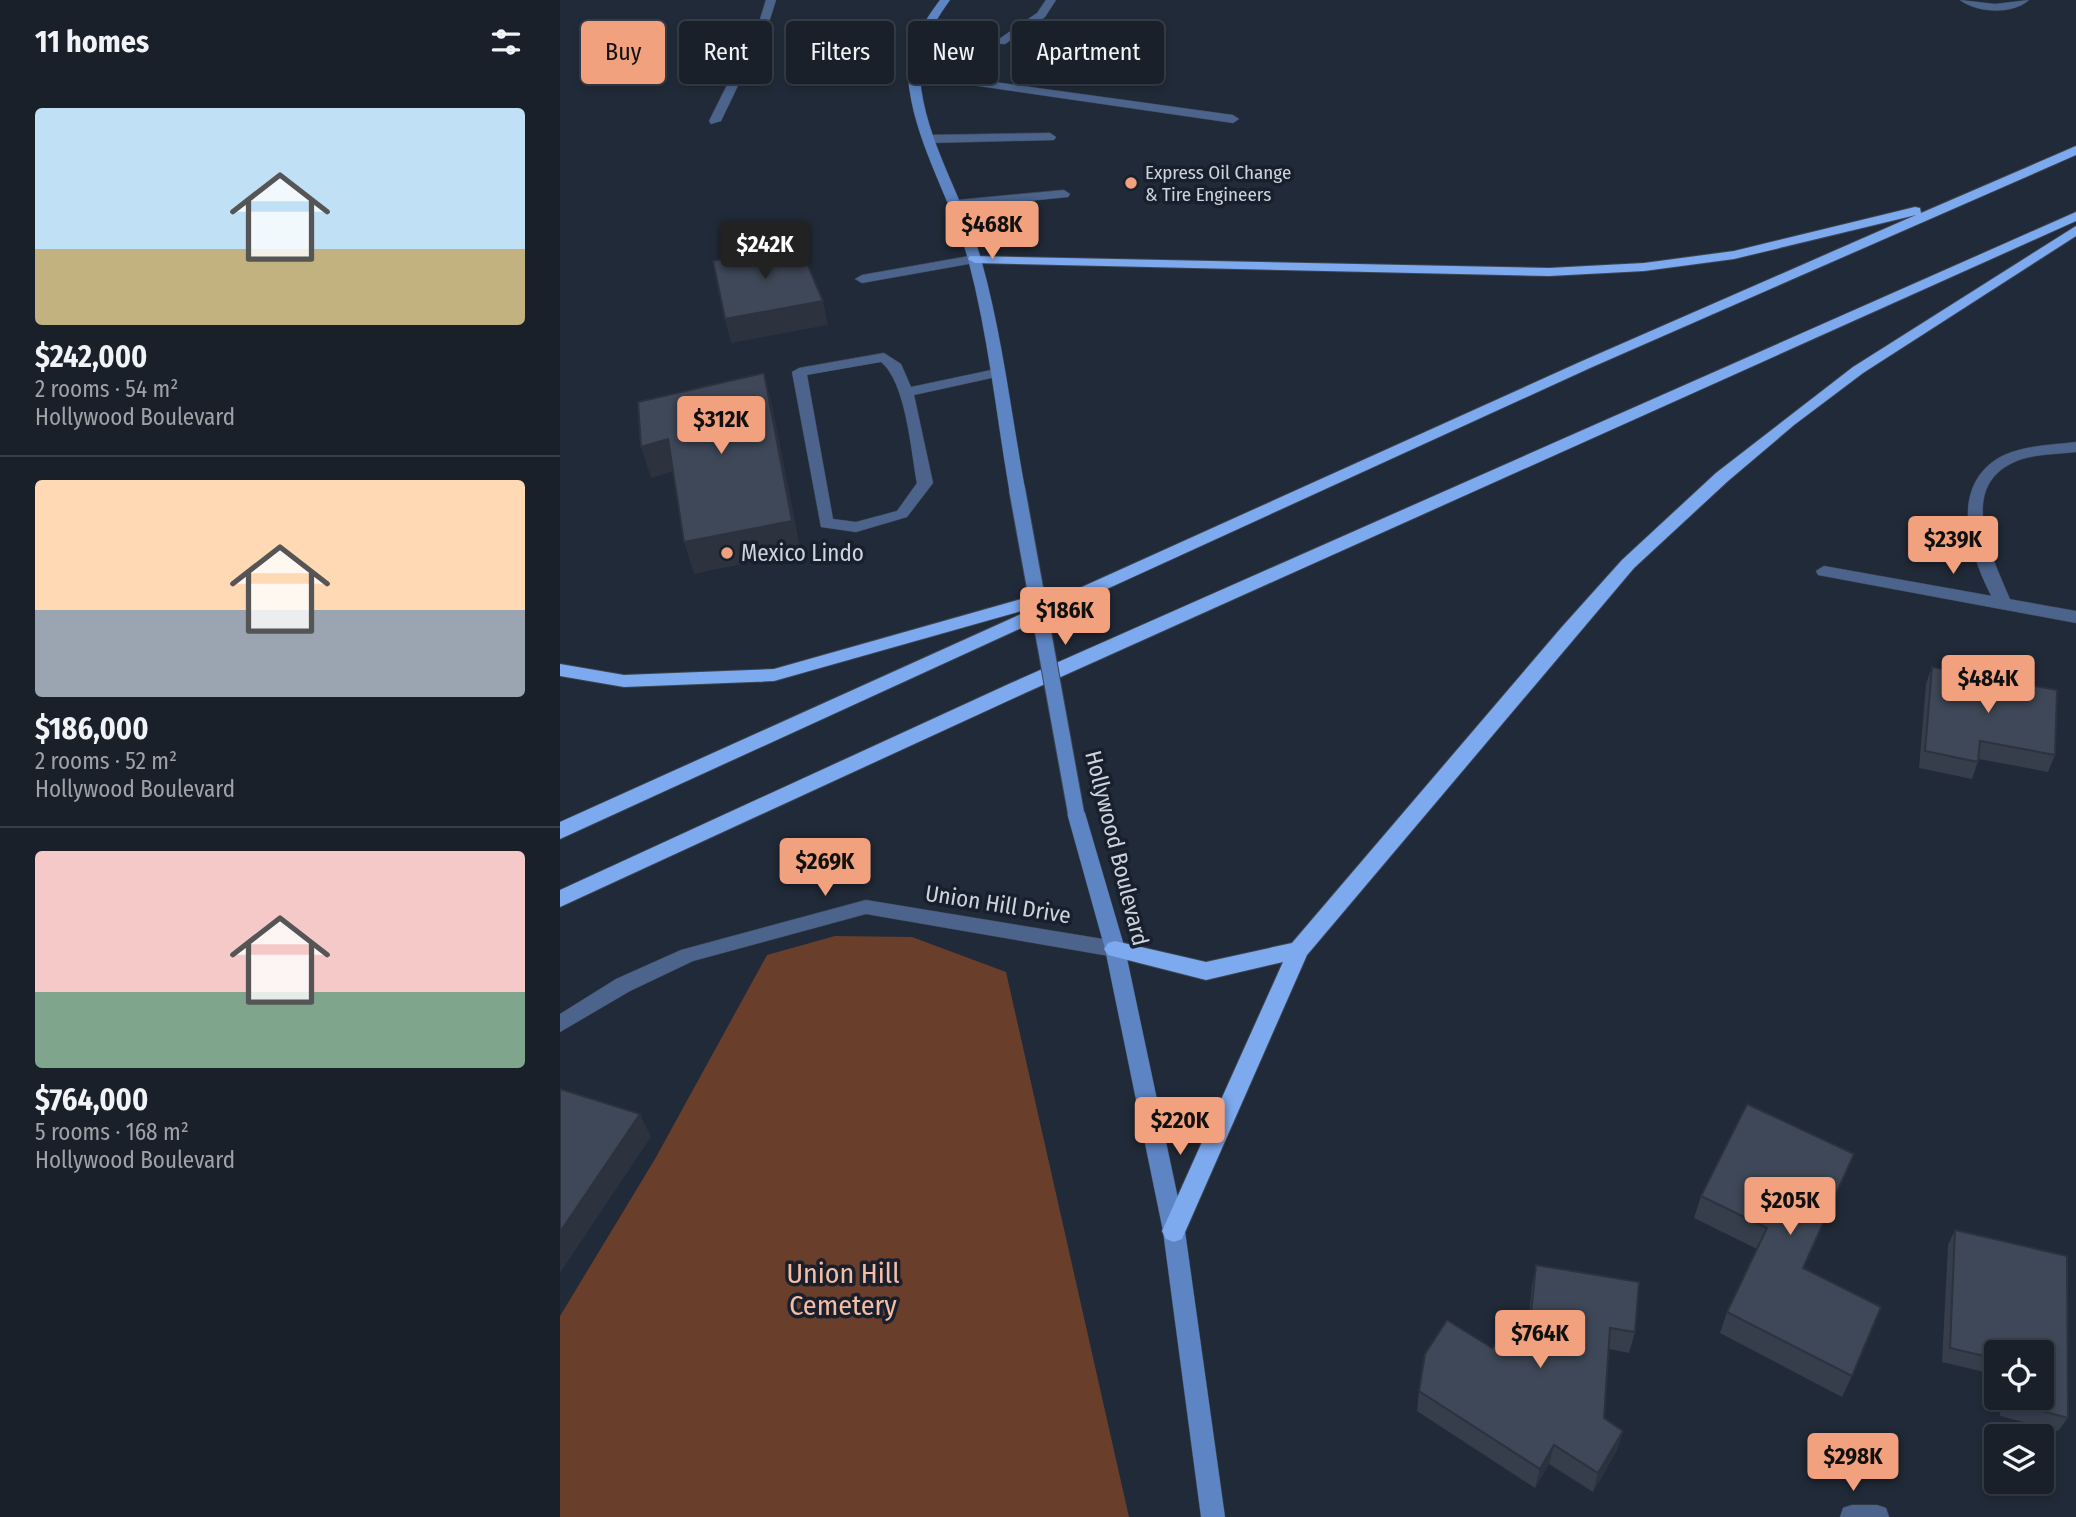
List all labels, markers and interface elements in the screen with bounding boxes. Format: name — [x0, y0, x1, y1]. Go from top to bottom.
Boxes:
chip: Buy — [581, 21, 665, 84]
chip: Rent — [679, 21, 772, 84]
chip: Filters — [786, 21, 894, 84]
chip: New — [908, 21, 998, 84]
chip: Apartment — [1012, 21, 1164, 84]
icon: filters — [487, 23, 525, 61]
text: 11 homes — [35, 24, 149, 60]
icon: home — [217, 154, 343, 280]
place label: Express Oil Change & Tire Engineers — [1145, 161, 1291, 206]
marker: Express Oil Change & Tire Engineers — [1123, 175, 1139, 191]
pin: $468K — [943, 202, 1041, 261]
text: $468K — [962, 210, 1022, 238]
pin: $242K — [716, 222, 814, 281]
text: $242K — [737, 230, 794, 258]
text: $242,000 — [35, 339, 147, 375]
text: 2 rooms · 54 m² — [35, 375, 178, 403]
pin: $312K — [672, 396, 770, 456]
text: Hollywood Boulevard — [35, 403, 235, 431]
text: $312K — [693, 405, 749, 433]
pin: $239K — [1904, 516, 2002, 576]
text: $239K — [1924, 525, 1982, 553]
icon: home — [217, 526, 343, 652]
place label: Mexico Lindo — [741, 539, 864, 567]
marker: Mexico Lindo — [719, 545, 735, 561]
pin: $186K — [1016, 588, 1114, 647]
text: $186K — [1036, 596, 1094, 624]
pin: $484K — [1939, 656, 2037, 715]
text: $484K — [1958, 664, 2018, 692]
text: $186,000 — [35, 711, 149, 747]
text: 2 rooms · 52 m² — [35, 747, 177, 775]
street label: Hollywood Boulevard — [1079, 748, 1155, 948]
text: Hollywood Boulevard — [35, 775, 235, 803]
pin: $269K — [776, 838, 874, 898]
text: $269K — [796, 847, 854, 875]
street label: Union Hill Drive — [923, 879, 1073, 929]
icon: home — [217, 897, 343, 1023]
text: $764,000 — [35, 1082, 148, 1118]
pin: $220K — [1131, 1098, 1229, 1157]
text: $220K — [1151, 1106, 1209, 1134]
text: 5 rooms · 168 m² — [35, 1118, 189, 1146]
text: Hollywood Boulevard — [35, 1146, 235, 1174]
pin: $205K — [1741, 1178, 1839, 1237]
text: $205K — [1760, 1186, 1820, 1214]
park label: Union Hill Cemetery — [786, 1257, 900, 1322]
pin: $764K — [1491, 1310, 1589, 1370]
text: $764K — [1511, 1319, 1569, 1347]
map controls — [1984, 1340, 2054, 1494]
button: locate — [1984, 1340, 2054, 1410]
button: layers — [1984, 1424, 2054, 1494]
pin: $298K — [1804, 1434, 1902, 1493]
text: $298K — [1823, 1442, 1883, 1470]

